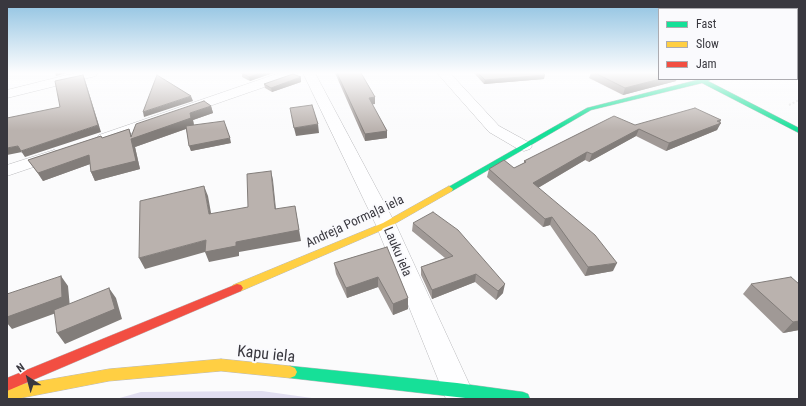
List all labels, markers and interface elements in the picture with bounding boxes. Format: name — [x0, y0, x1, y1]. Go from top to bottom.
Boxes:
legend — [658, 8, 798, 80]
text: Fast — [696, 17, 716, 31]
text: Slow — [696, 37, 719, 51]
text: Jam — [696, 57, 717, 71]
street label: Andreja Pormaļa iela — [303, 192, 407, 252]
street label: Lauku iela — [380, 225, 414, 279]
street label: Kapu iela — [236, 342, 296, 368]
north arrow — [8, 358, 48, 398]
text: N — [14, 361, 27, 375]

